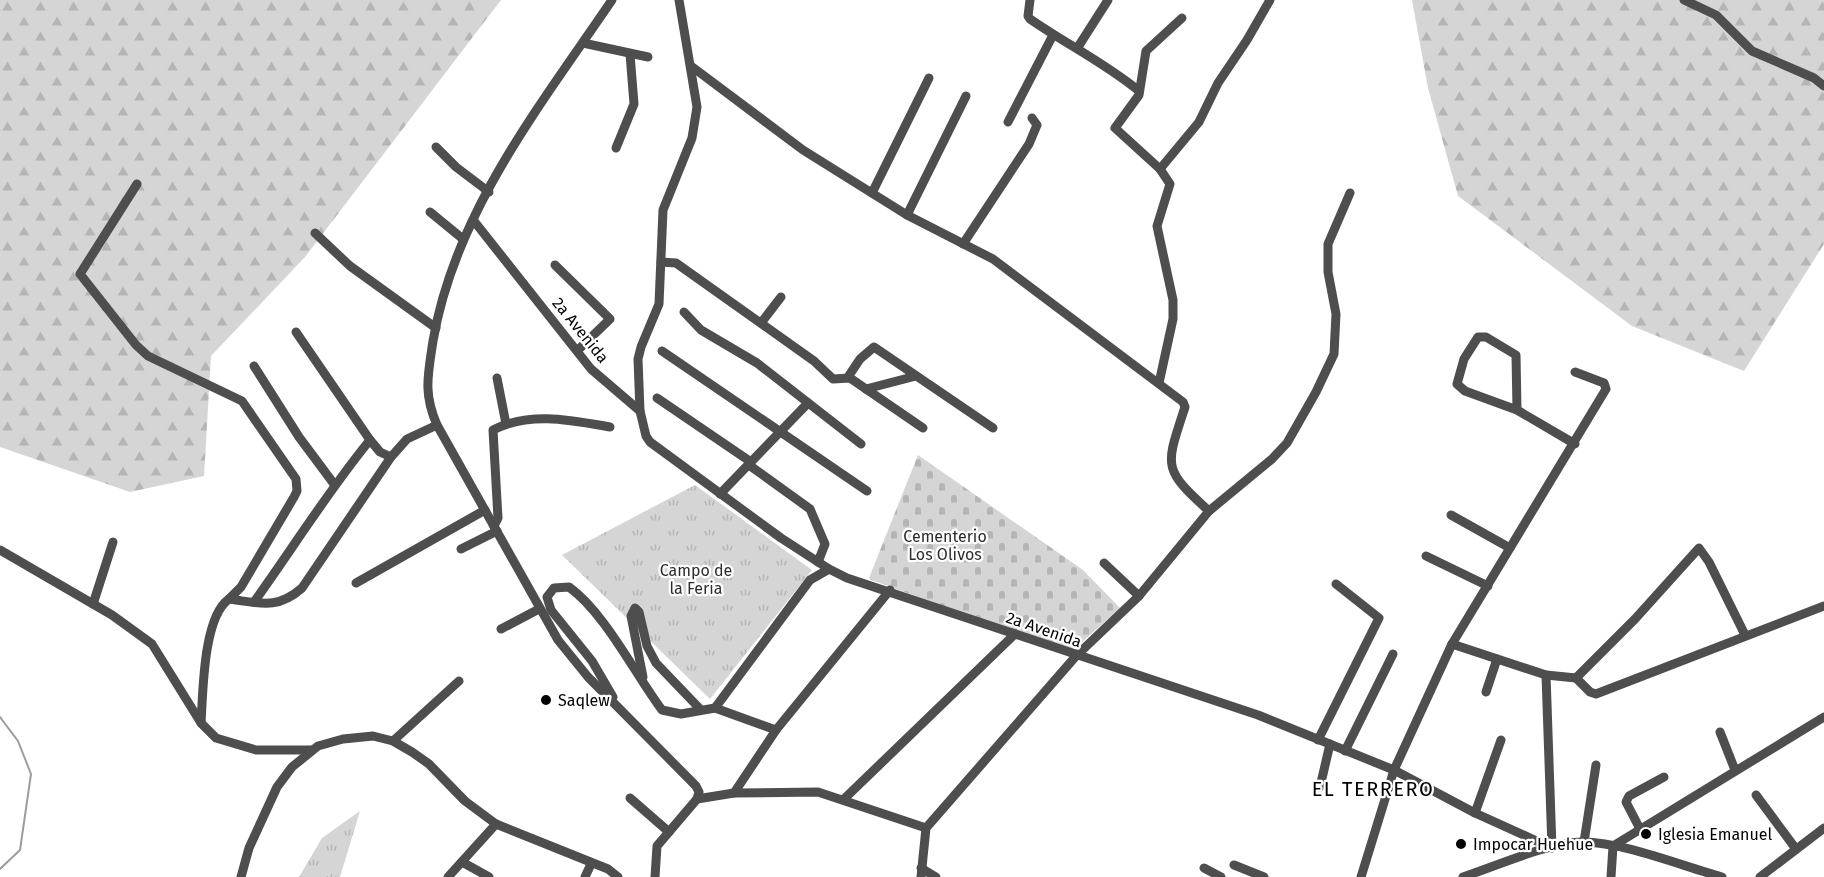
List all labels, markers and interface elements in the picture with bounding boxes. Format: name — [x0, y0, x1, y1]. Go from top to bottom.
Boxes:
street label: 2a Avenida — [549, 294, 613, 367]
park label: Cementerio Los Olivos — [903, 527, 987, 564]
park label: Campo de la Feria — [660, 561, 732, 598]
street label: 2a Avenida — [1004, 608, 1084, 651]
place label: Saqlew — [558, 691, 610, 710]
marker: Saqlew — [539, 693, 553, 707]
district label: EL TERRERO — [1312, 777, 1434, 801]
place label: Iglesia Emanuel — [1658, 825, 1773, 844]
marker: Iglesia Emanuel — [1639, 827, 1653, 841]
place label: Impocar Huehue — [1473, 835, 1593, 854]
marker: Impocar Huehue — [1454, 837, 1468, 851]

